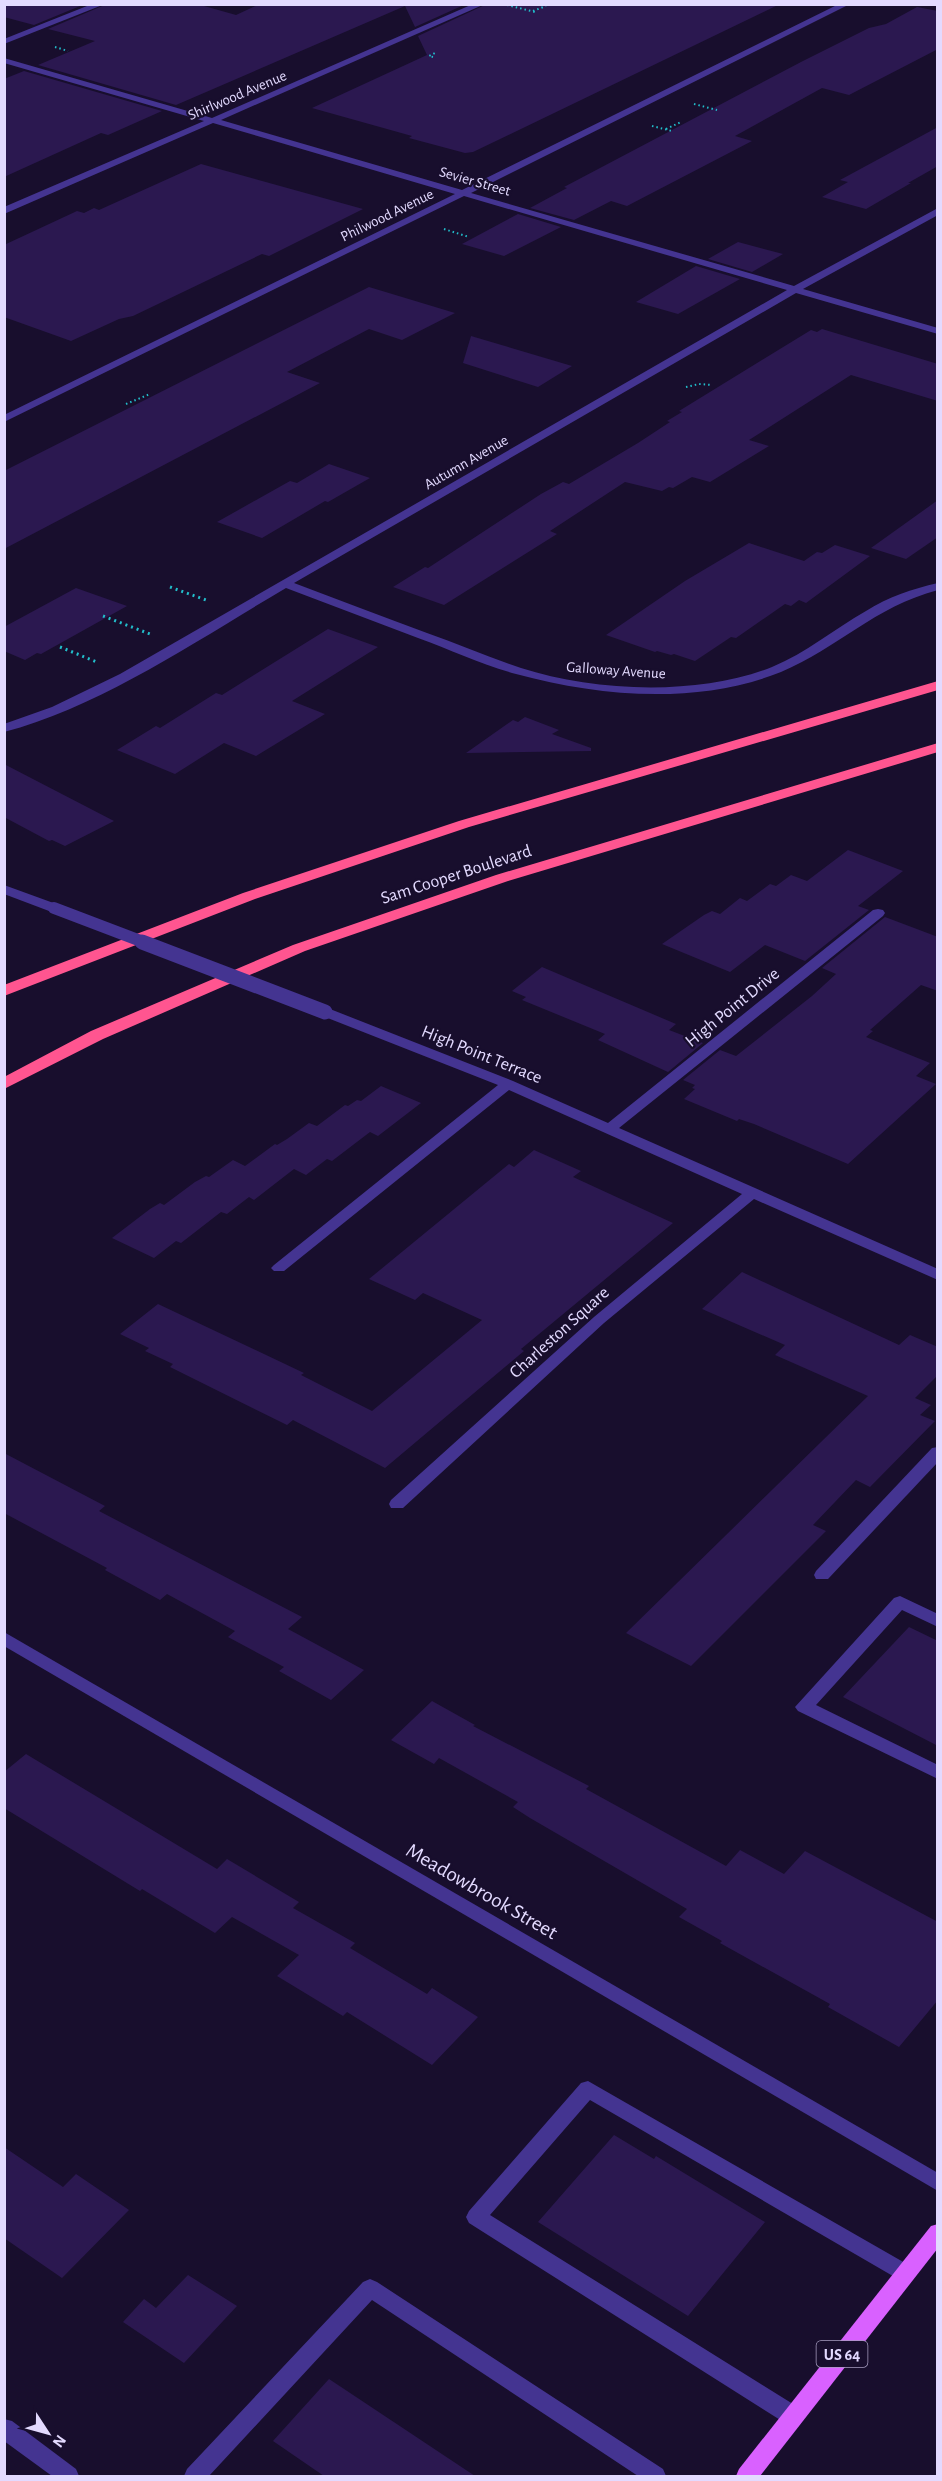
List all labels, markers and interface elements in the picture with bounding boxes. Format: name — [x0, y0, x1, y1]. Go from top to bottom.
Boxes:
street label: Shirlwood Avenue — [186, 68, 289, 123]
street label: Sevier Street — [438, 164, 512, 199]
street label: Philwood Avenue — [338, 186, 436, 244]
street label: Autumn Avenue — [422, 432, 511, 492]
street label: Galloway Avenue — [566, 660, 666, 681]
street label: Sam Cooper Boulevard — [379, 842, 534, 908]
street label: High Point Drive — [682, 965, 783, 1051]
street label: High Point Terrace — [419, 1023, 545, 1087]
street label: Charleston Square — [506, 1283, 613, 1382]
street label: Meadowbrook Street — [402, 1840, 561, 1943]
road number: US 64 — [816, 2341, 868, 2367]
north arrow — [18, 2403, 78, 2463]
text: N — [50, 2432, 69, 2450]

